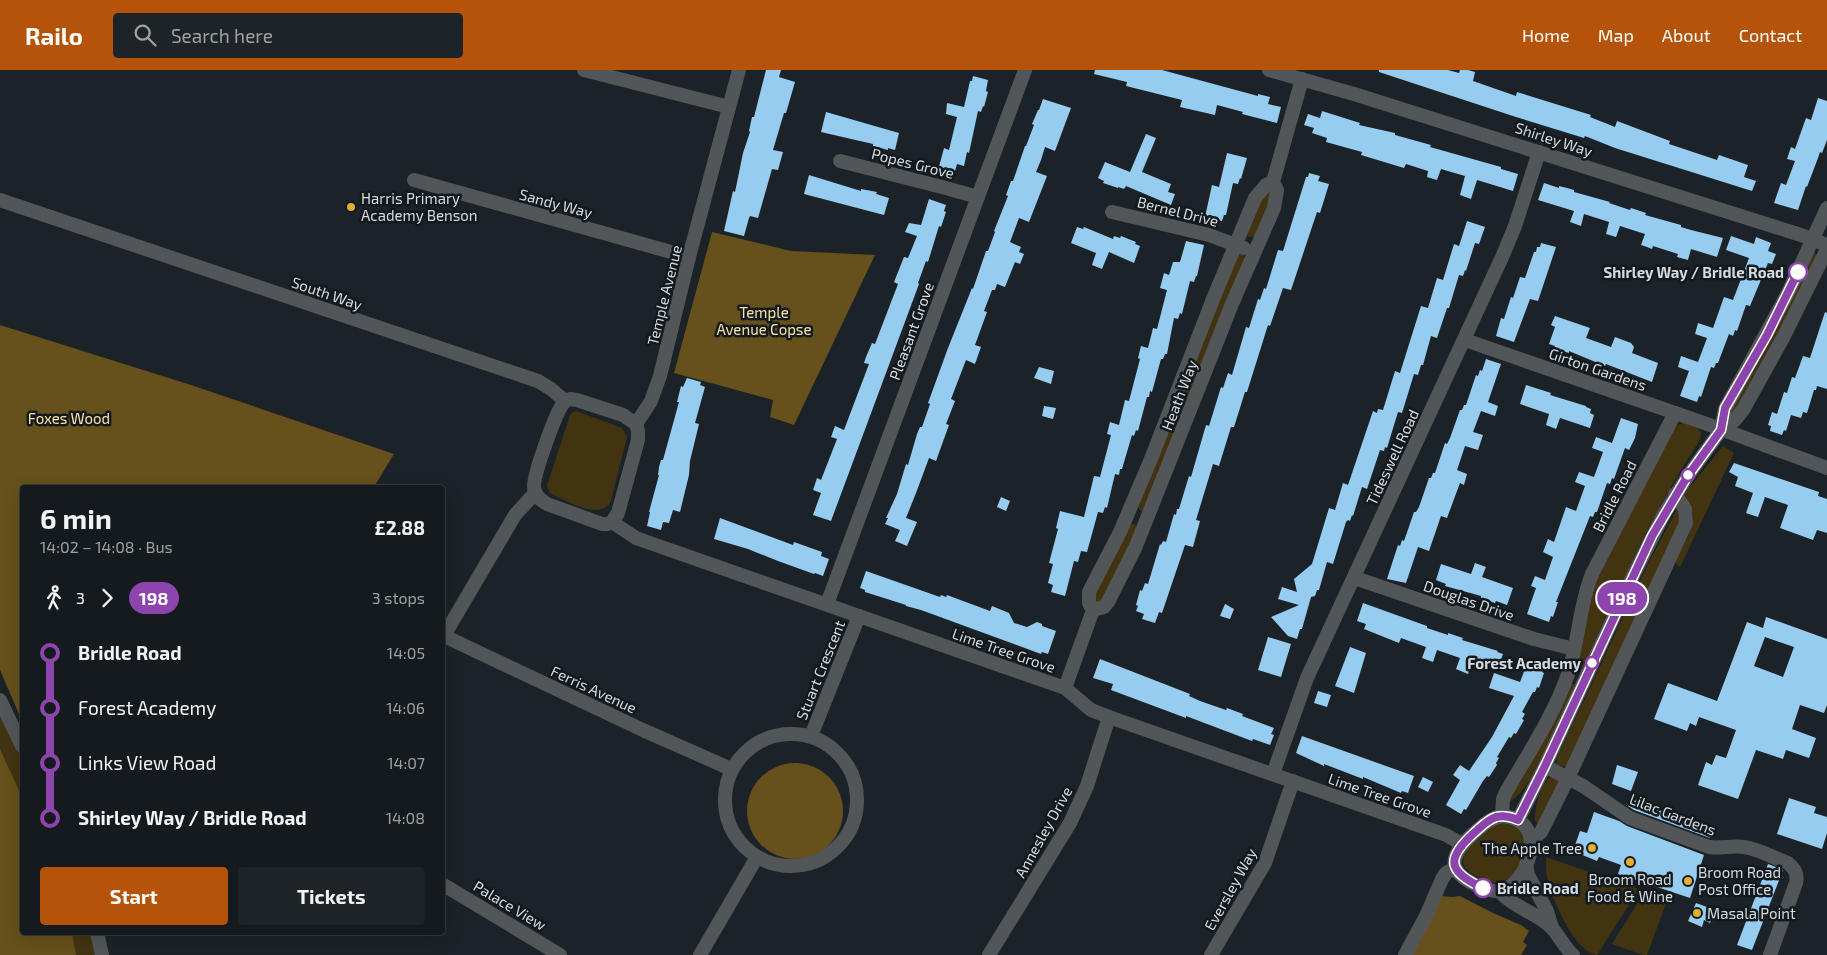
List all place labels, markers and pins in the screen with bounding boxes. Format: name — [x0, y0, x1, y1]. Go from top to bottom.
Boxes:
place label: Harris Primary Academy Benson — [361, 189, 478, 224]
marker: Harris Primary Academy Benson — [345, 201, 357, 213]
marker: Shirley Way / Bridle Road — [1788, 262, 1808, 282]
place label: Shirley Way / Bridle Road — [1603, 263, 1784, 282]
unlabelled marker — [1681, 468, 1695, 482]
place label: Forest Academy — [1467, 654, 1582, 673]
marker: Forest Academy — [1585, 656, 1599, 670]
place label: The Apple Tree — [1482, 839, 1582, 857]
marker: The Apple Tree — [1586, 842, 1598, 854]
marker: Broom Road Food & Wine — [1624, 856, 1636, 868]
place label: Broom Road Post Office — [1698, 863, 1781, 898]
place label: Broom Road Food & Wine — [1587, 870, 1673, 905]
marker: Broom Road Post Office — [1682, 875, 1694, 887]
marker: Bridle Road — [1473, 878, 1493, 898]
place label: Bridle Road — [1497, 879, 1579, 897]
place label: Masala Point — [1707, 904, 1796, 922]
marker: Masala Point — [1691, 907, 1703, 919]

